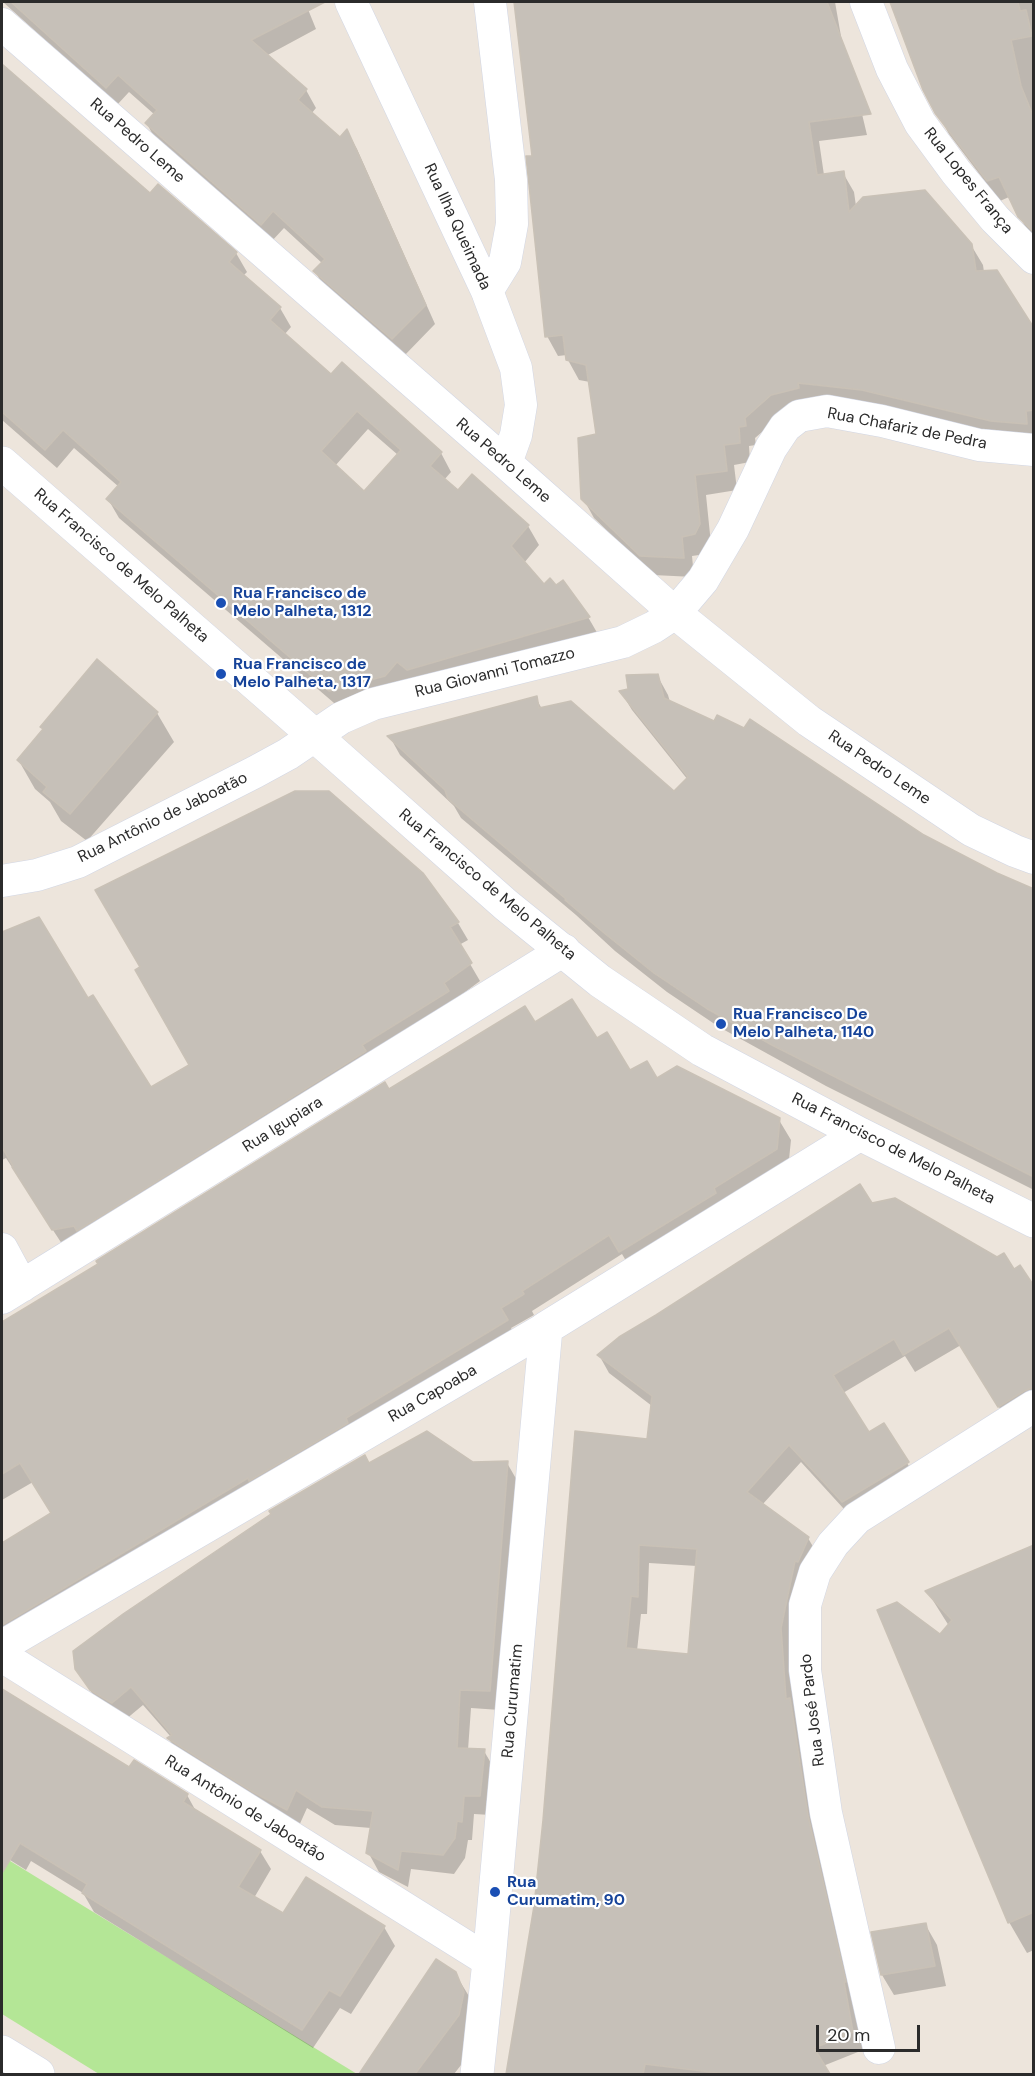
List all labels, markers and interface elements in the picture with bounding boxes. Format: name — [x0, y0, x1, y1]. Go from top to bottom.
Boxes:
street label: Rua Pedro Leme — [86, 95, 188, 187]
street label: Rua Lopes França — [919, 124, 1017, 238]
street label: Rua Ilha Queimada — [419, 161, 495, 293]
street label: Rua Chafariz de Pedra — [826, 404, 988, 454]
street label: Rua Pedro Leme — [452, 415, 554, 507]
street label: Rua Francisco de Melo Palheta — [30, 485, 212, 647]
place label: Rua Francisco de Melo Palheta, 1312 — [233, 584, 371, 622]
marker: Rua Francisco de Melo Palheta, 1312 — [214, 596, 228, 610]
street label: Rua Giovanni Tomazzo — [413, 644, 577, 702]
place label: Rua Francisco de Melo Palheta, 1317 — [233, 655, 371, 693]
marker: Rua Francisco de Melo Palheta, 1317 — [214, 667, 228, 681]
street label: Rua Pedro Leme — [824, 727, 934, 809]
street label: Rua Antônio de Jaboatão — [75, 769, 251, 867]
street label: Rua Francisco de Melo Palheta — [395, 805, 579, 965]
place label: Rua Francisco De Melo Palheta, 1140 — [733, 1005, 874, 1043]
marker: Rua Francisco De Melo Palheta, 1140 — [714, 1017, 728, 1031]
street label: Rua Francisco de Melo Palheta — [788, 1089, 998, 1209]
street label: Rua Igupiara — [239, 1093, 327, 1157]
street label: Rua Capoaba — [385, 1361, 481, 1427]
street label: Rua Curumatim — [498, 1643, 528, 1759]
street label: Rua José Pardo — [797, 1653, 829, 1767]
street label: Rua Antônio de Jaboatão — [161, 1751, 329, 1867]
place label: Rua Curumatim, 90 — [507, 1873, 625, 1911]
marker: Rua Curumatim, 90 — [488, 1885, 502, 1899]
scale bar — [819, 2013, 922, 2051]
text: 20 m — [827, 2023, 870, 2047]

